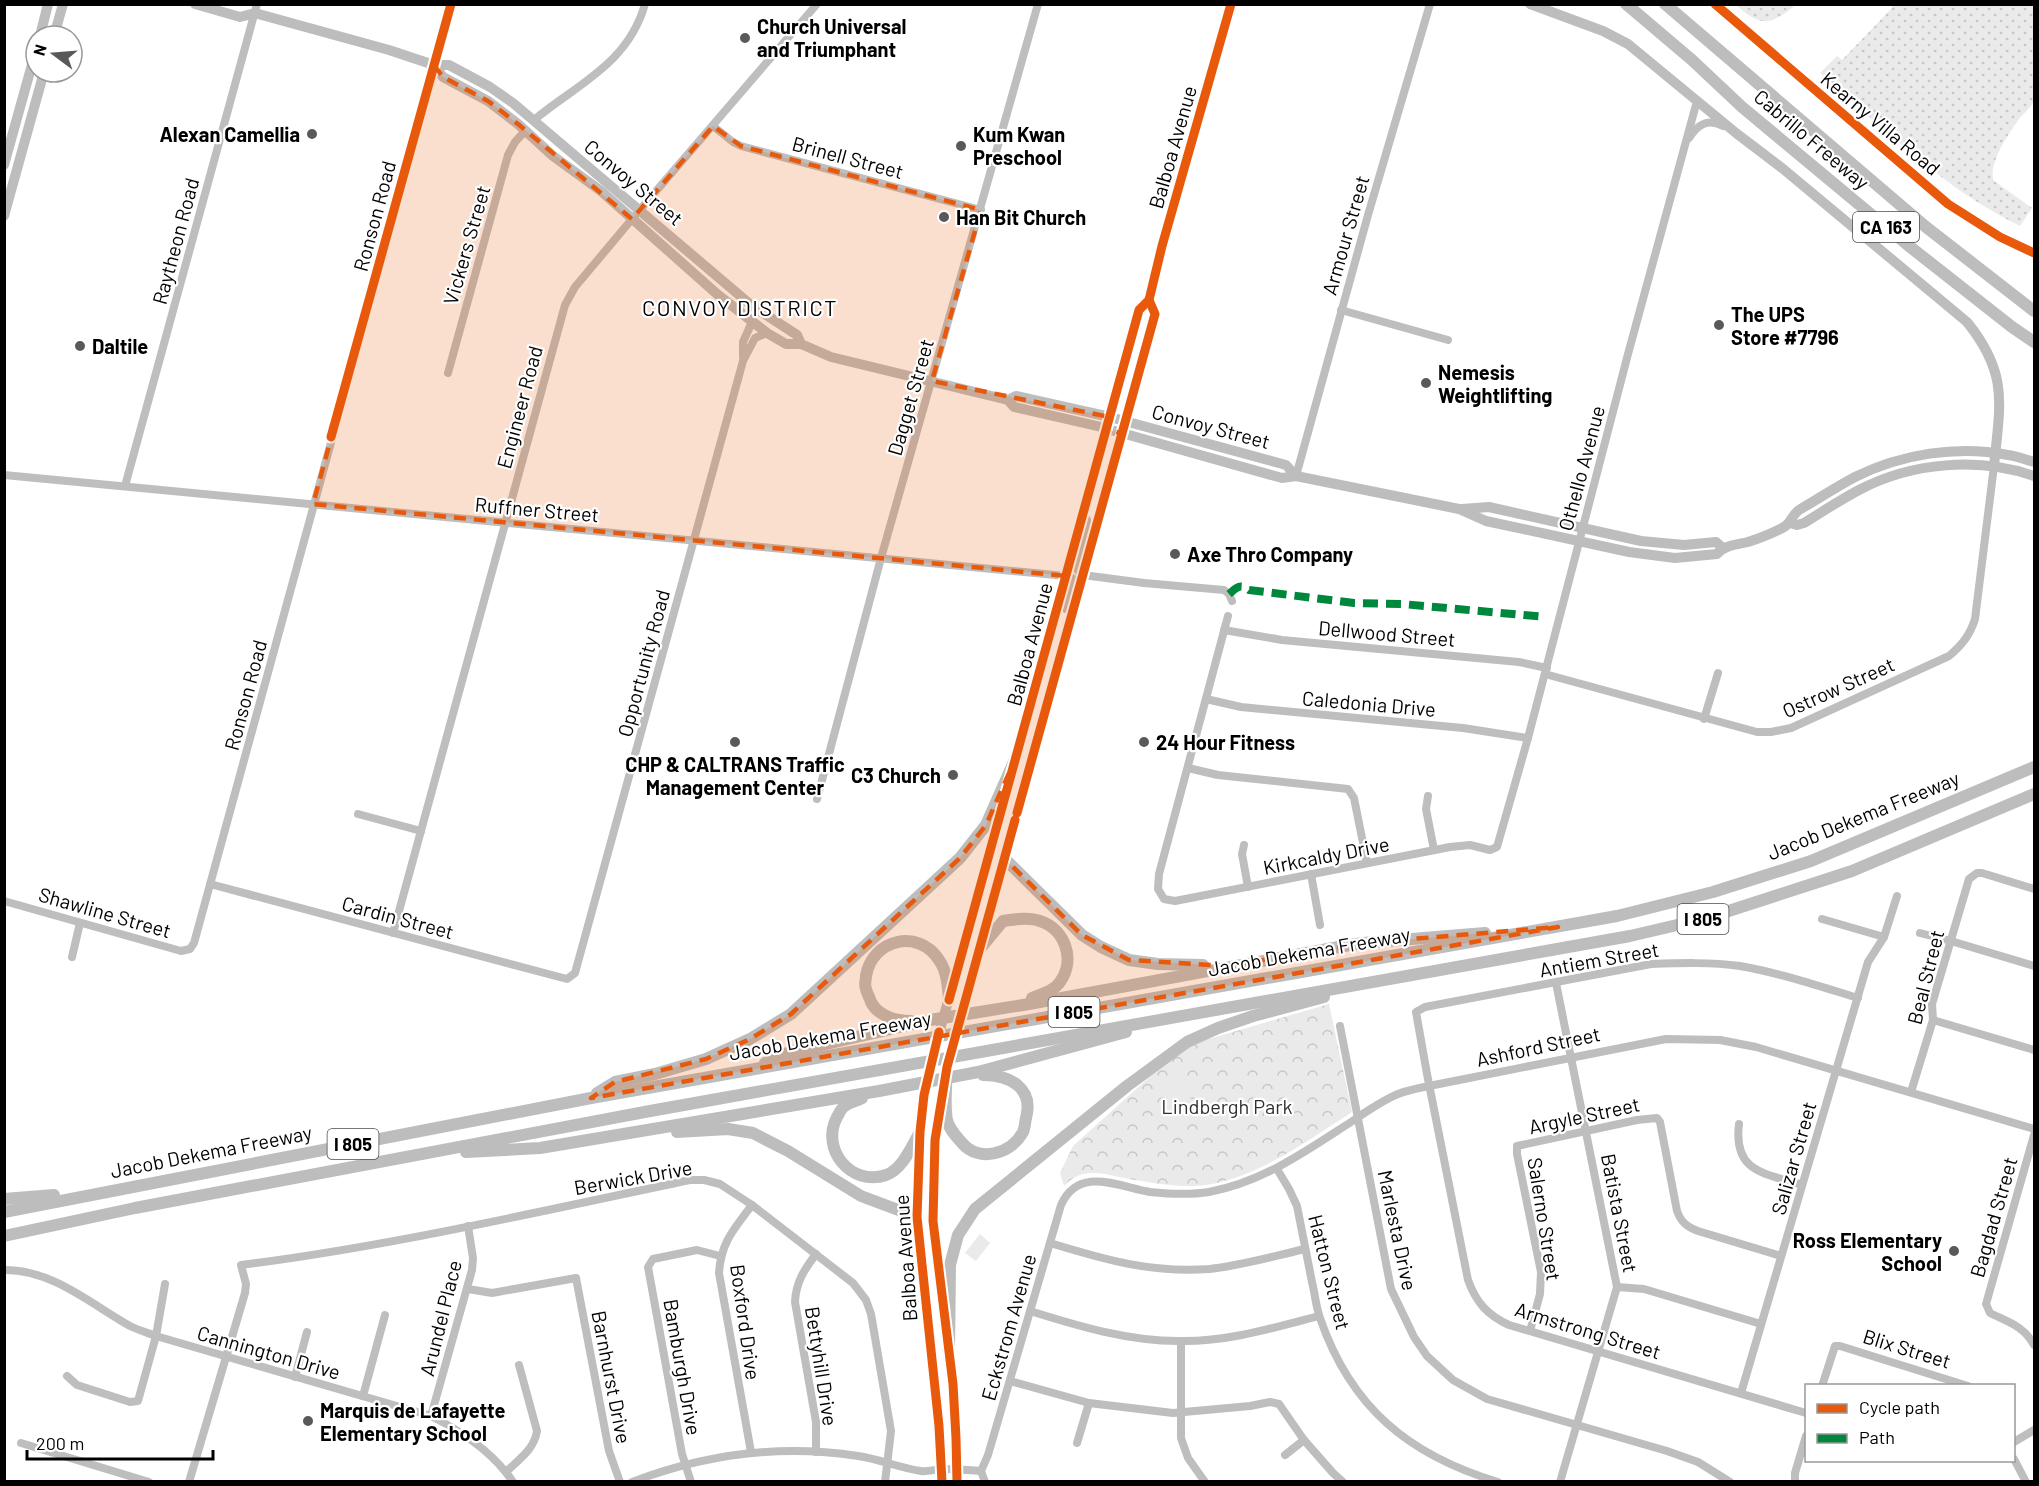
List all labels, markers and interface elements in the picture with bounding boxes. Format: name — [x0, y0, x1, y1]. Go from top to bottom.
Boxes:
place label: Church Universal and Triumphant — [757, 14, 906, 61]
north arrow — [24, 24, 84, 84]
marker: Church Universal and Triumphant — [738, 31, 752, 45]
text: N — [29, 42, 50, 57]
street label: Kearny Villa Road — [1816, 66, 1946, 180]
street label: Balboa Avenue — [1143, 83, 1201, 211]
street label: Cabrillo Freeway — [1750, 84, 1874, 194]
place label: Alexan Camellia — [159, 122, 300, 146]
place label: Kum Kwan Preschool — [973, 122, 1065, 169]
marker: Alexan Camellia — [305, 127, 319, 141]
street label: Brinell Street — [790, 131, 906, 183]
street label: Convoy Street — [580, 134, 688, 230]
marker: Kum Kwan Preschool — [954, 139, 968, 153]
street label: Ronson Road — [348, 158, 400, 274]
street label: Armour Street — [1316, 172, 1374, 298]
street label: Raytheon Road — [147, 175, 203, 307]
street label: Vickers Street — [438, 183, 494, 307]
place label: Han Bit Church — [956, 205, 1086, 229]
marker: Han Bit Church — [937, 210, 951, 224]
road number: CA 163 — [1853, 212, 1919, 242]
district label: CONVOY DISTRICT — [642, 294, 838, 320]
place label: The UPS Store #7796 — [1731, 302, 1839, 349]
marker: The UPS Store #7796 — [1712, 318, 1726, 332]
place label: Daltile — [92, 334, 148, 358]
street label: Dagget Street — [882, 336, 938, 458]
marker: Daltile — [73, 339, 87, 353]
street label: Engineer Road — [491, 343, 547, 471]
place label: Nemesis Weightlifting — [1438, 360, 1552, 407]
marker: Nemesis Weightlifting — [1419, 376, 1433, 390]
street label: Convoy Street — [1149, 399, 1273, 453]
street label: Othello Avenue — [1553, 403, 1609, 533]
street label: Ruffner Street — [474, 492, 600, 526]
place label: Axe Thro Company — [1187, 542, 1353, 566]
marker: Axe Thro Company — [1168, 547, 1182, 561]
street label: Balboa Avenue — [1001, 580, 1057, 708]
street label: Opportunity Road — [612, 587, 674, 739]
street label: Dellwood Street — [1317, 615, 1457, 651]
street label: Ronson Road — [219, 637, 271, 753]
street label: Ostrow Street — [1778, 652, 1898, 722]
street label: Caledonia Drive — [1301, 685, 1437, 721]
place label: 24 Hour Fitness — [1156, 730, 1295, 754]
marker: CHP & CALTRANS Traffic Management Center — [728, 735, 742, 749]
marker: 24 Hour Fitness — [1137, 735, 1151, 749]
place label: CHP & CALTRANS Traffic Management Center — [625, 752, 845, 799]
place label: C3 Church — [851, 763, 941, 787]
street label: Jacob Dekema Freeway — [1764, 765, 1962, 865]
marker: C3 Church — [946, 768, 960, 782]
street label: Kirkcaldy Drive — [1261, 831, 1391, 879]
street label: Shawline Street — [36, 882, 174, 942]
street label: Cardin Street — [339, 891, 457, 943]
road number: I 805 — [1678, 904, 1728, 934]
street label: Jacob Dekema Freeway — [1206, 921, 1412, 981]
street label: Beal Street — [1902, 927, 1948, 1027]
street label: Antiem Street — [1537, 937, 1661, 981]
road number: I 805 — [1048, 997, 1100, 1027]
street label: Jacob Dekema Freeway — [727, 1005, 933, 1065]
street label: Ashford Street — [1474, 1021, 1602, 1071]
street label: Argyle Street — [1526, 1092, 1642, 1138]
park label: Lindbergh Park — [1161, 1094, 1293, 1118]
street label: Salizar Street — [1765, 1099, 1821, 1217]
street label: Jacob Dekema Freeway — [108, 1120, 314, 1182]
road number: I 805 — [328, 1129, 378, 1159]
street label: Batista Street — [1597, 1151, 1643, 1275]
street label: Bagdad Street — [1964, 1154, 2022, 1280]
street label: Berwick Drive — [572, 1155, 694, 1199]
street label: Salerno Street — [1523, 1156, 1567, 1282]
street label: Marlesta Drive — [1374, 1168, 1422, 1292]
street label: Balboa Avenue — [889, 1194, 921, 1322]
street label: Hatton Street — [1304, 1212, 1356, 1332]
place label: Ross Elementary School — [1793, 1228, 1942, 1275]
marker: Ross Elementary School — [1947, 1244, 1961, 1258]
street label: Eckstrom Avenue — [976, 1251, 1040, 1403]
street label: Arundel Place — [414, 1258, 466, 1378]
street label: Boxford Drive — [726, 1263, 766, 1381]
street label: Armstrong Street — [1512, 1296, 1664, 1364]
street label: Bamburgh Drive — [659, 1297, 707, 1437]
street label: Bettyhill Drive — [801, 1305, 843, 1427]
street label: Barnhurst Drive — [587, 1309, 637, 1445]
street label: Cannington Drive — [195, 1320, 343, 1384]
street label: Blix Street — [1860, 1323, 1954, 1373]
legend — [1805, 1384, 2015, 1462]
text: Cycle path — [1859, 1396, 1940, 1418]
place label: Marquis de Lafayette Elementary School — [320, 1398, 506, 1445]
marker: Marquis de Lafayette Elementary School — [301, 1414, 315, 1428]
scale bar — [27, 1423, 213, 1461]
text: Path — [1859, 1426, 1895, 1448]
text: 200 m — [36, 1432, 84, 1454]

